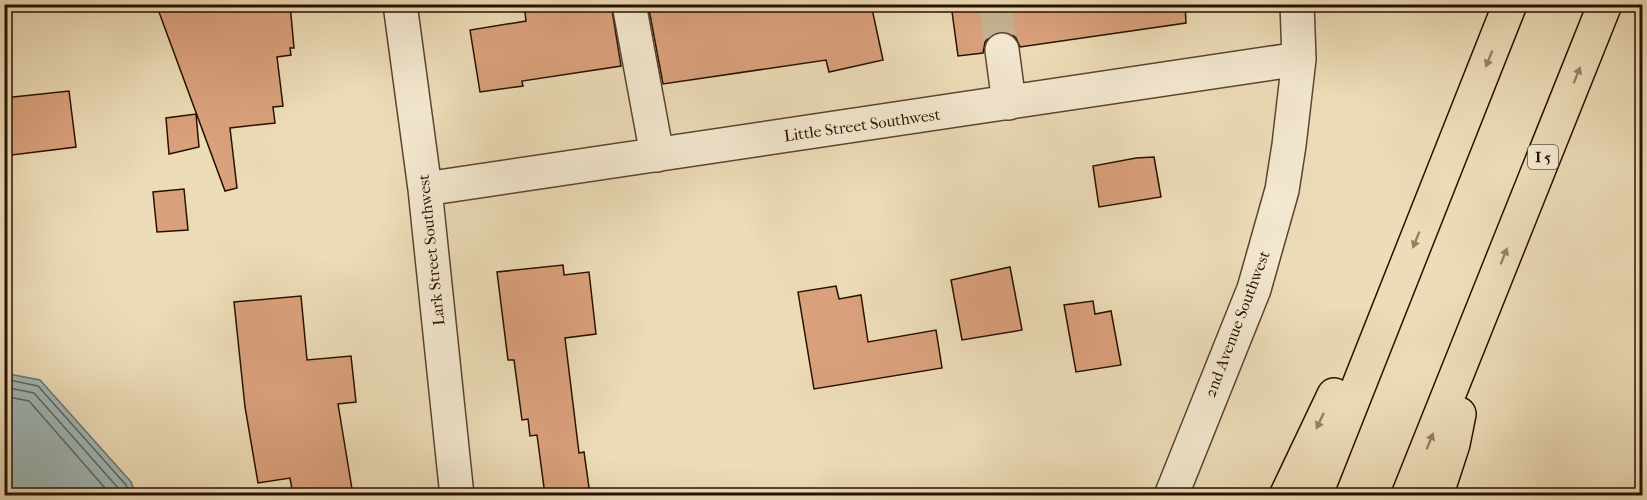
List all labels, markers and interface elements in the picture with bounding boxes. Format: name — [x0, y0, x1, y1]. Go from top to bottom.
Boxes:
one-way arrow — [1483, 50, 1493, 68]
one-way arrow — [1572, 65, 1582, 83]
street label: Little Street Southwest — [783, 105, 942, 145]
road number: I 5 — [1528, 145, 1558, 169]
street label: Lark Street Southwest — [414, 173, 448, 326]
one-way arrow — [1411, 231, 1421, 249]
one-way arrow — [1499, 246, 1509, 264]
street label: 2nd Avenue Southwest — [1200, 248, 1274, 400]
one-way arrow — [1316, 413, 1325, 430]
one-way arrow — [1426, 432, 1435, 450]

